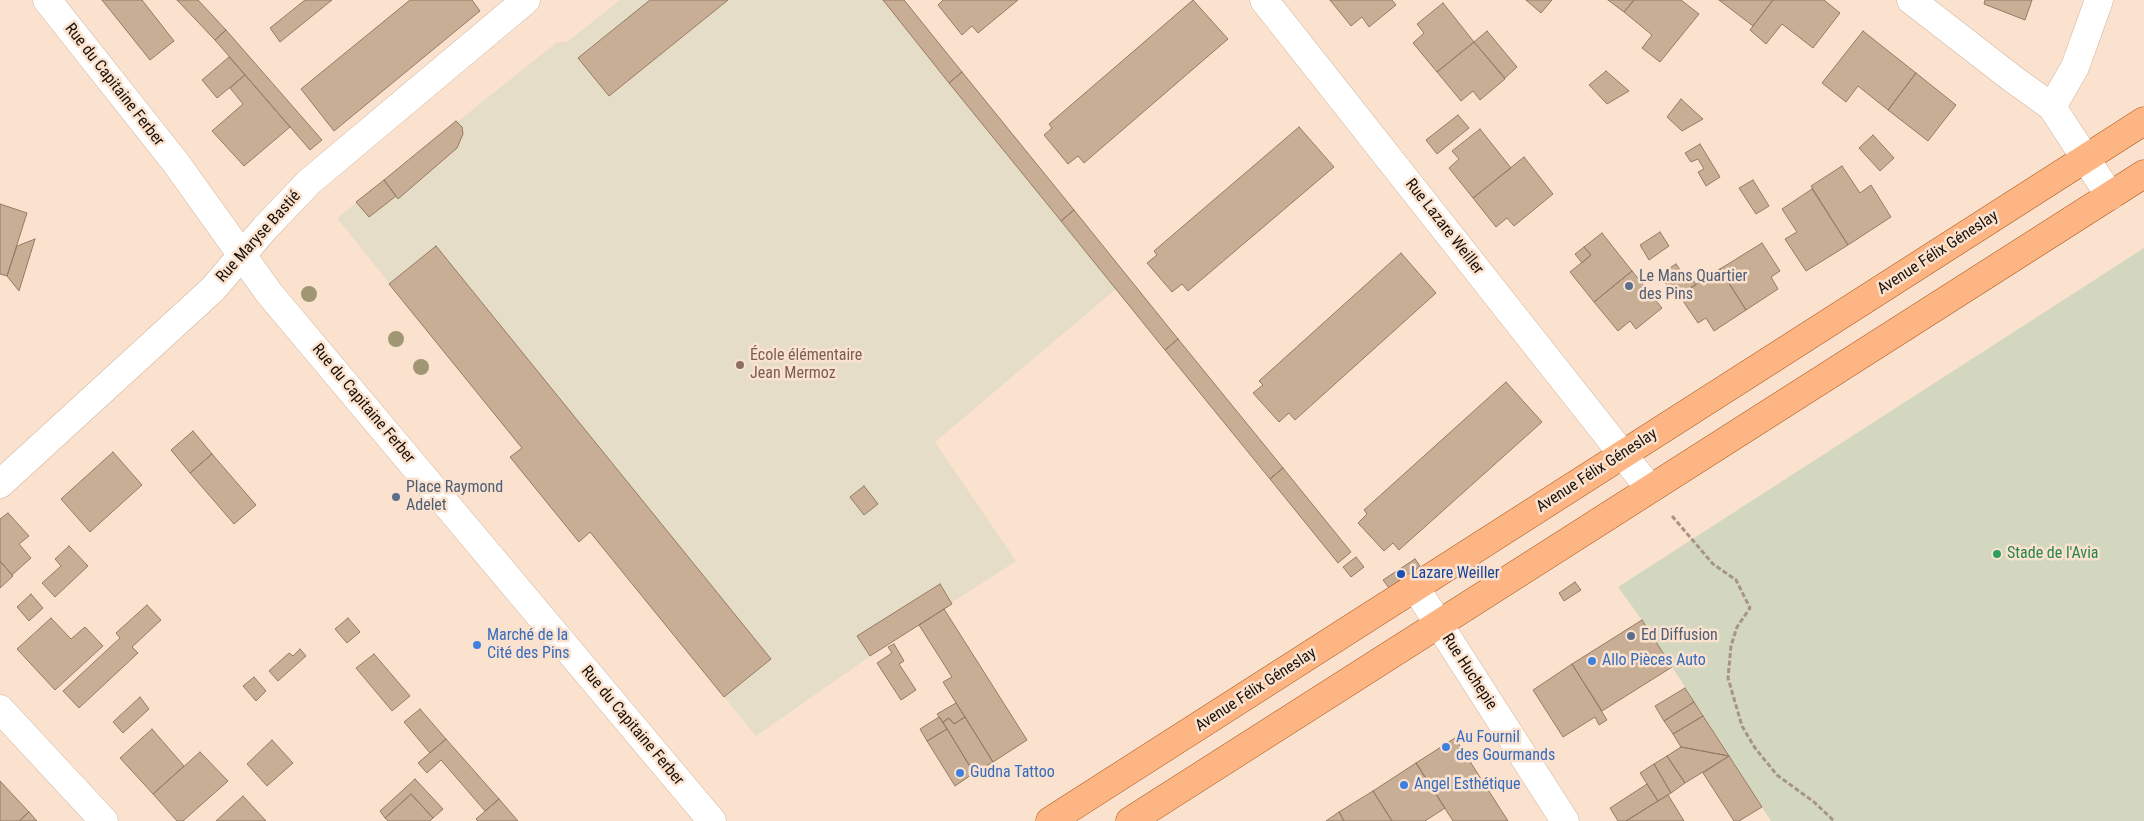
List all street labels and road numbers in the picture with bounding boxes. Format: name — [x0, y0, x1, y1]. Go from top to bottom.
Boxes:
street label: Rue du Capitaine Ferber — [60, 20, 168, 150]
street label: Rue Lazare Weiller — [1401, 175, 1487, 279]
street label: Rue Maryse Bastié — [213, 187, 305, 287]
street label: Avenue Félix Géneslay — [1874, 207, 2002, 299]
street label: Rue du Capitaine Ferber — [307, 340, 419, 468]
street label: Avenue Félix Géneslay — [1533, 425, 1661, 517]
street label: Rue Huchepie — [1437, 630, 1501, 714]
street label: Avenue Félix Géneslay — [1192, 644, 1320, 736]
street label: Rue du Capitaine Ferber — [576, 662, 688, 790]

